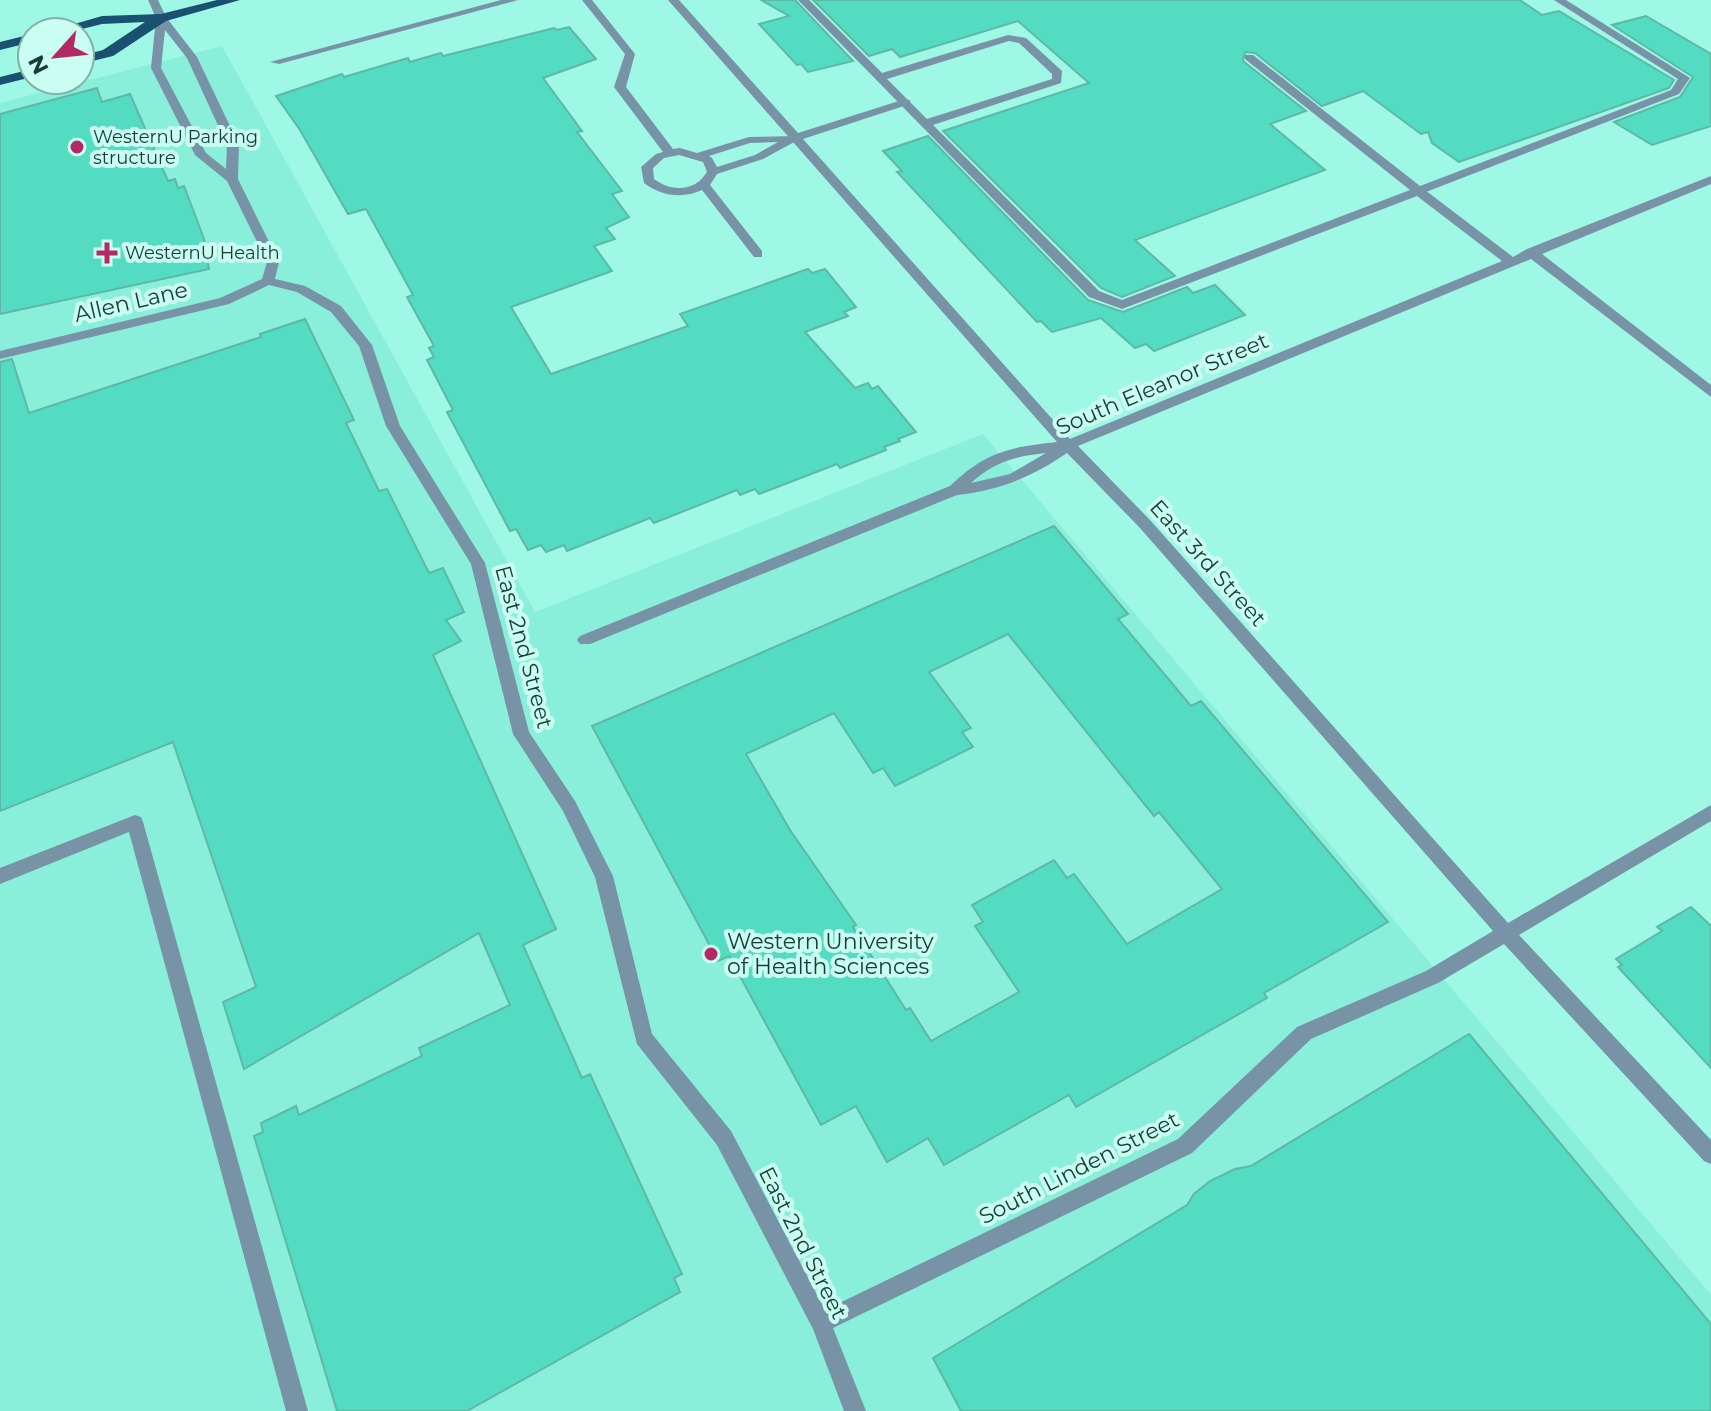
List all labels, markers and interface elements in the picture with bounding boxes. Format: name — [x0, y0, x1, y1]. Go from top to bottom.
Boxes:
north arrow — [16, 16, 96, 96]
text: N — [23, 51, 55, 79]
place label: WesternU Parking structure — [93, 126, 258, 169]
marker: WesternU Parking structure — [68, 138, 86, 156]
marker: WesternU Health — [96, 242, 118, 264]
place label: WesternU Health — [125, 242, 280, 264]
street label: Allen Lane — [72, 276, 190, 328]
street label: South Eleanor Street — [1052, 327, 1272, 441]
street label: East 3rd Street — [1144, 494, 1272, 632]
street label: East 2nd Street — [489, 563, 559, 731]
place label: Western University of Health Sciences — [727, 928, 934, 980]
marker: Western University of Health Sciences — [702, 945, 720, 963]
street label: South Linden Street — [975, 1106, 1184, 1230]
street label: East 2nd Street — [753, 1162, 853, 1324]

